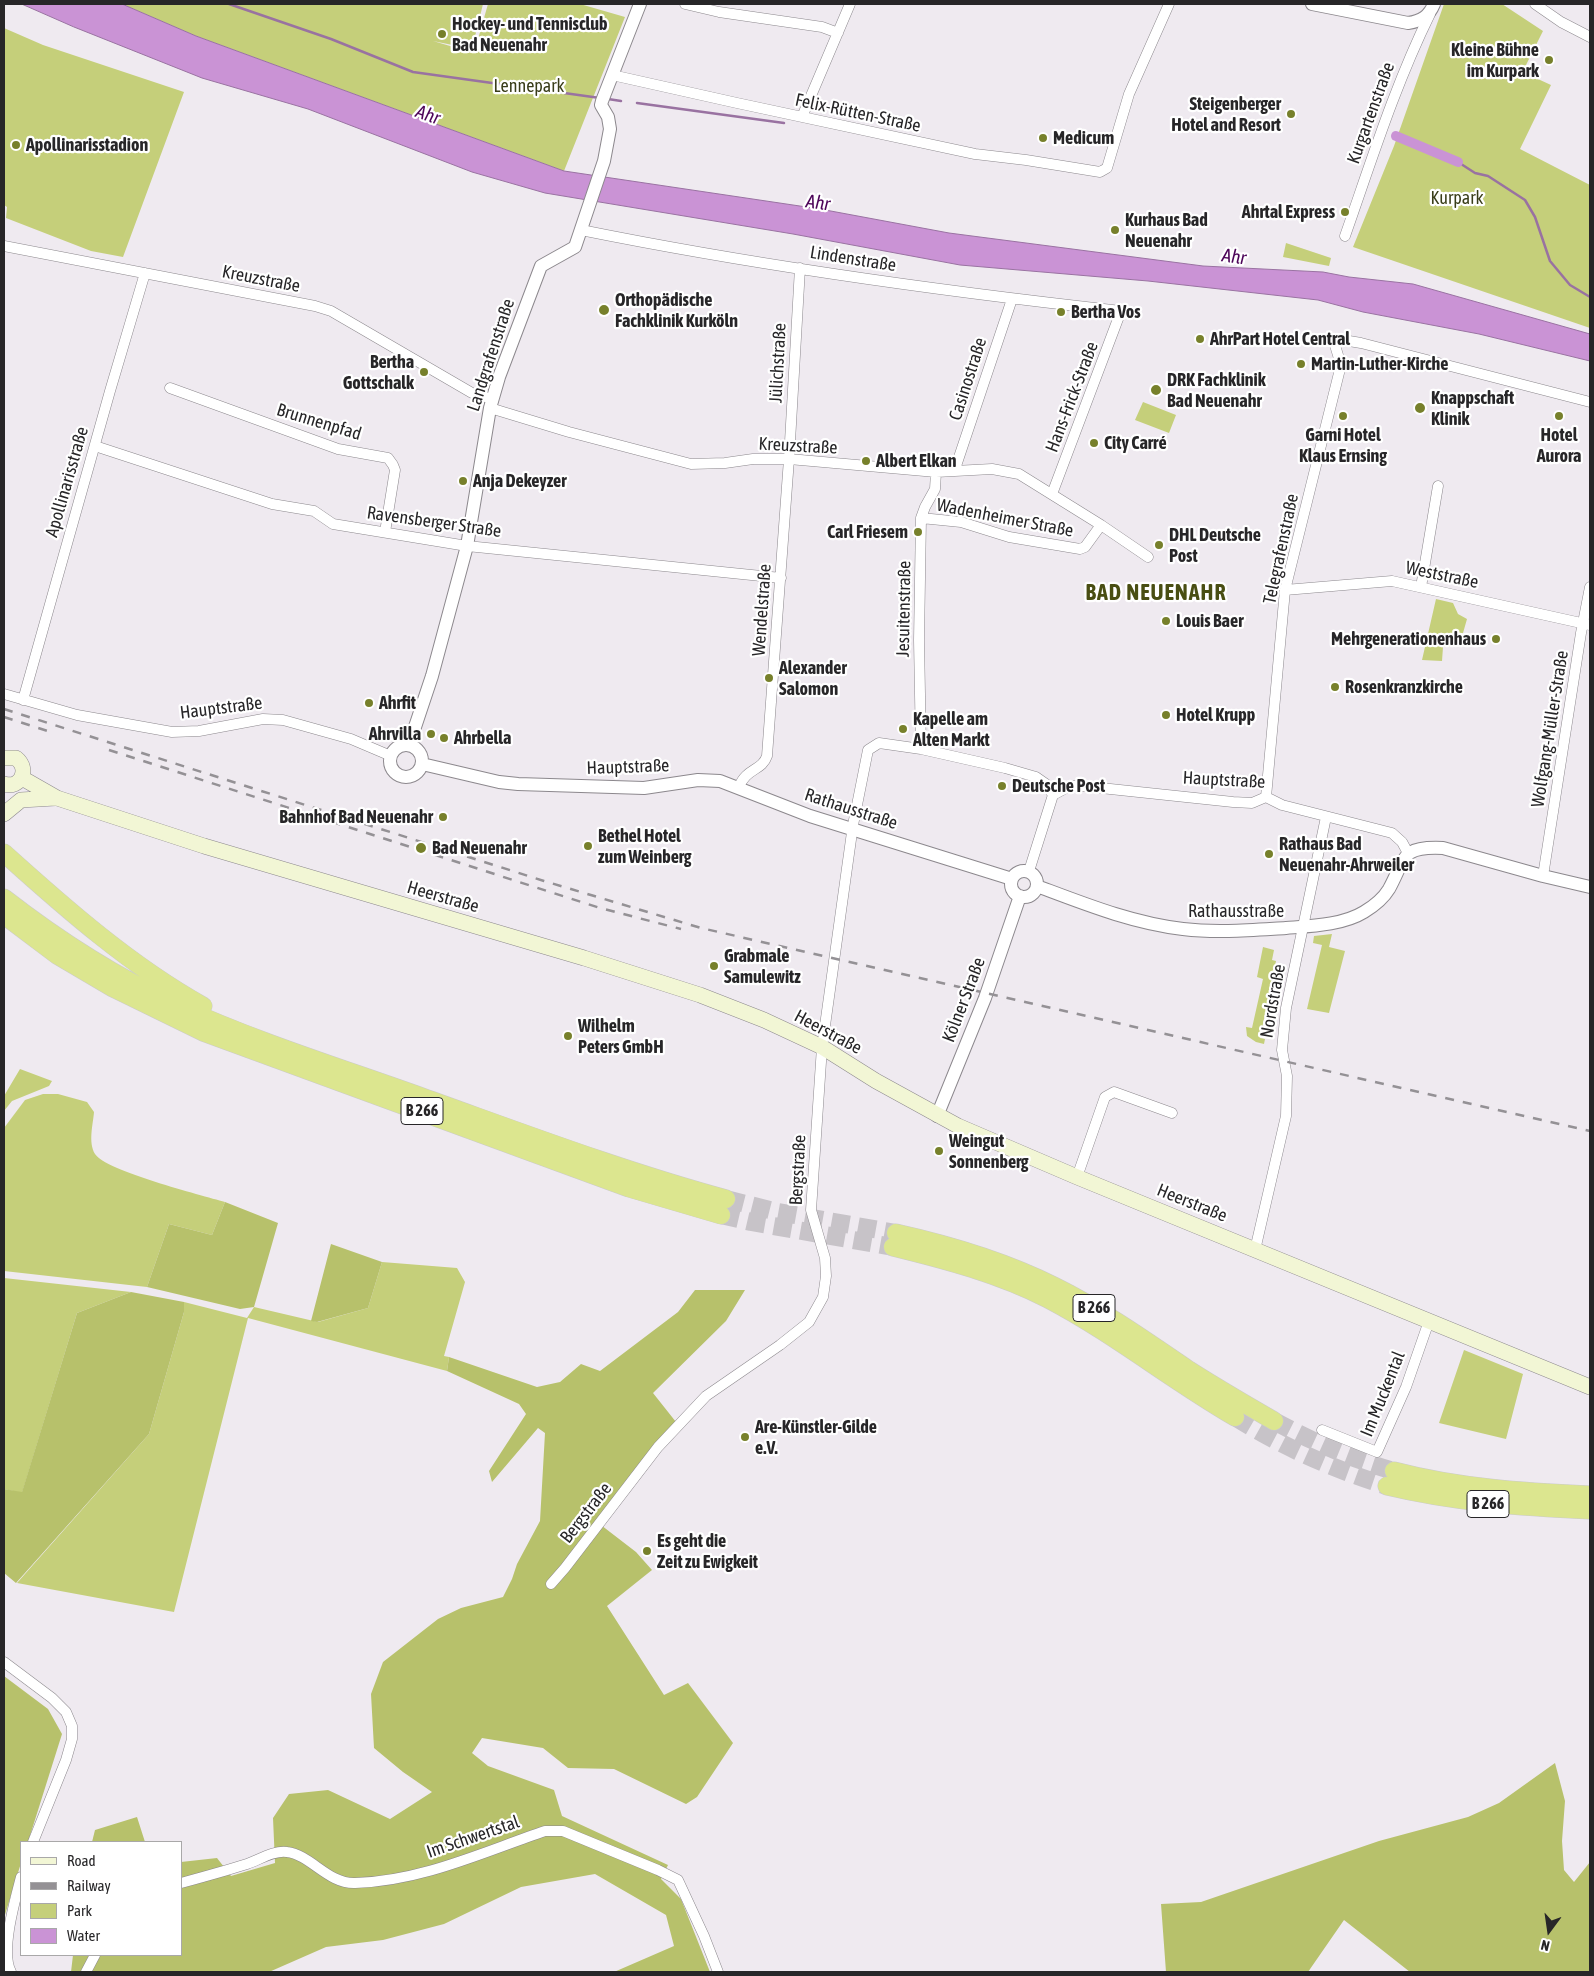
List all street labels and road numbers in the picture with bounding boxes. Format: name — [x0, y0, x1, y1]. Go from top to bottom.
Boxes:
street label: Kurgartenstraße — [1343, 59, 1399, 167]
street label: Felix-Rütten-Straße — [793, 89, 923, 137]
street label: Lindenstraße — [808, 242, 898, 276]
street label: Kreuzstraße — [220, 261, 302, 297]
street label: Landgrafenstraße — [463, 296, 519, 414]
street label: Jülichstraße — [765, 322, 791, 404]
street label: Casinostraße — [944, 335, 992, 423]
street label: Hans-Frick-Straße — [1041, 339, 1103, 455]
street label: Brunnenpfad — [274, 399, 364, 445]
street label: Apollinarisstraße — [41, 424, 93, 540]
street label: Kreuzstraße — [758, 433, 838, 459]
street label: Telegrafenstraße — [1259, 492, 1303, 606]
street label: Wadenheimer Straße — [935, 494, 1075, 542]
street label: Ravensberger Straße — [365, 502, 503, 542]
street label: Weststraße — [1404, 557, 1480, 593]
street label: Jesuitenstraße — [892, 561, 916, 657]
street label: Wendelstraße — [748, 563, 776, 657]
street label: Wolfgang-Müller-Straße — [1527, 649, 1573, 809]
street label: Hauptstraße — [179, 692, 263, 724]
street label: Hauptstraße — [586, 755, 670, 779]
street label: Hauptstraße — [1182, 767, 1266, 793]
street label: Rathausstraße — [802, 784, 900, 834]
street label: Heerstraße — [405, 876, 481, 918]
street label: Rathausstraße — [1188, 900, 1284, 922]
street label: Kölner Straße — [938, 955, 990, 1045]
street label: Nordstraße — [1256, 962, 1290, 1040]
street label: Heerstraße — [790, 1005, 866, 1059]
road number: B 266 — [401, 1098, 443, 1124]
street label: Bergstraße — [785, 1134, 811, 1206]
street label: Heerstraße — [1154, 1179, 1230, 1227]
road number: B 266 — [1073, 1295, 1115, 1322]
street label: Im Muckental — [1356, 1348, 1410, 1440]
street label: Bergstraße — [556, 1478, 616, 1548]
road number: B 266 — [1467, 1490, 1509, 1518]
street label: Im Schwertstal — [424, 1811, 522, 1863]

